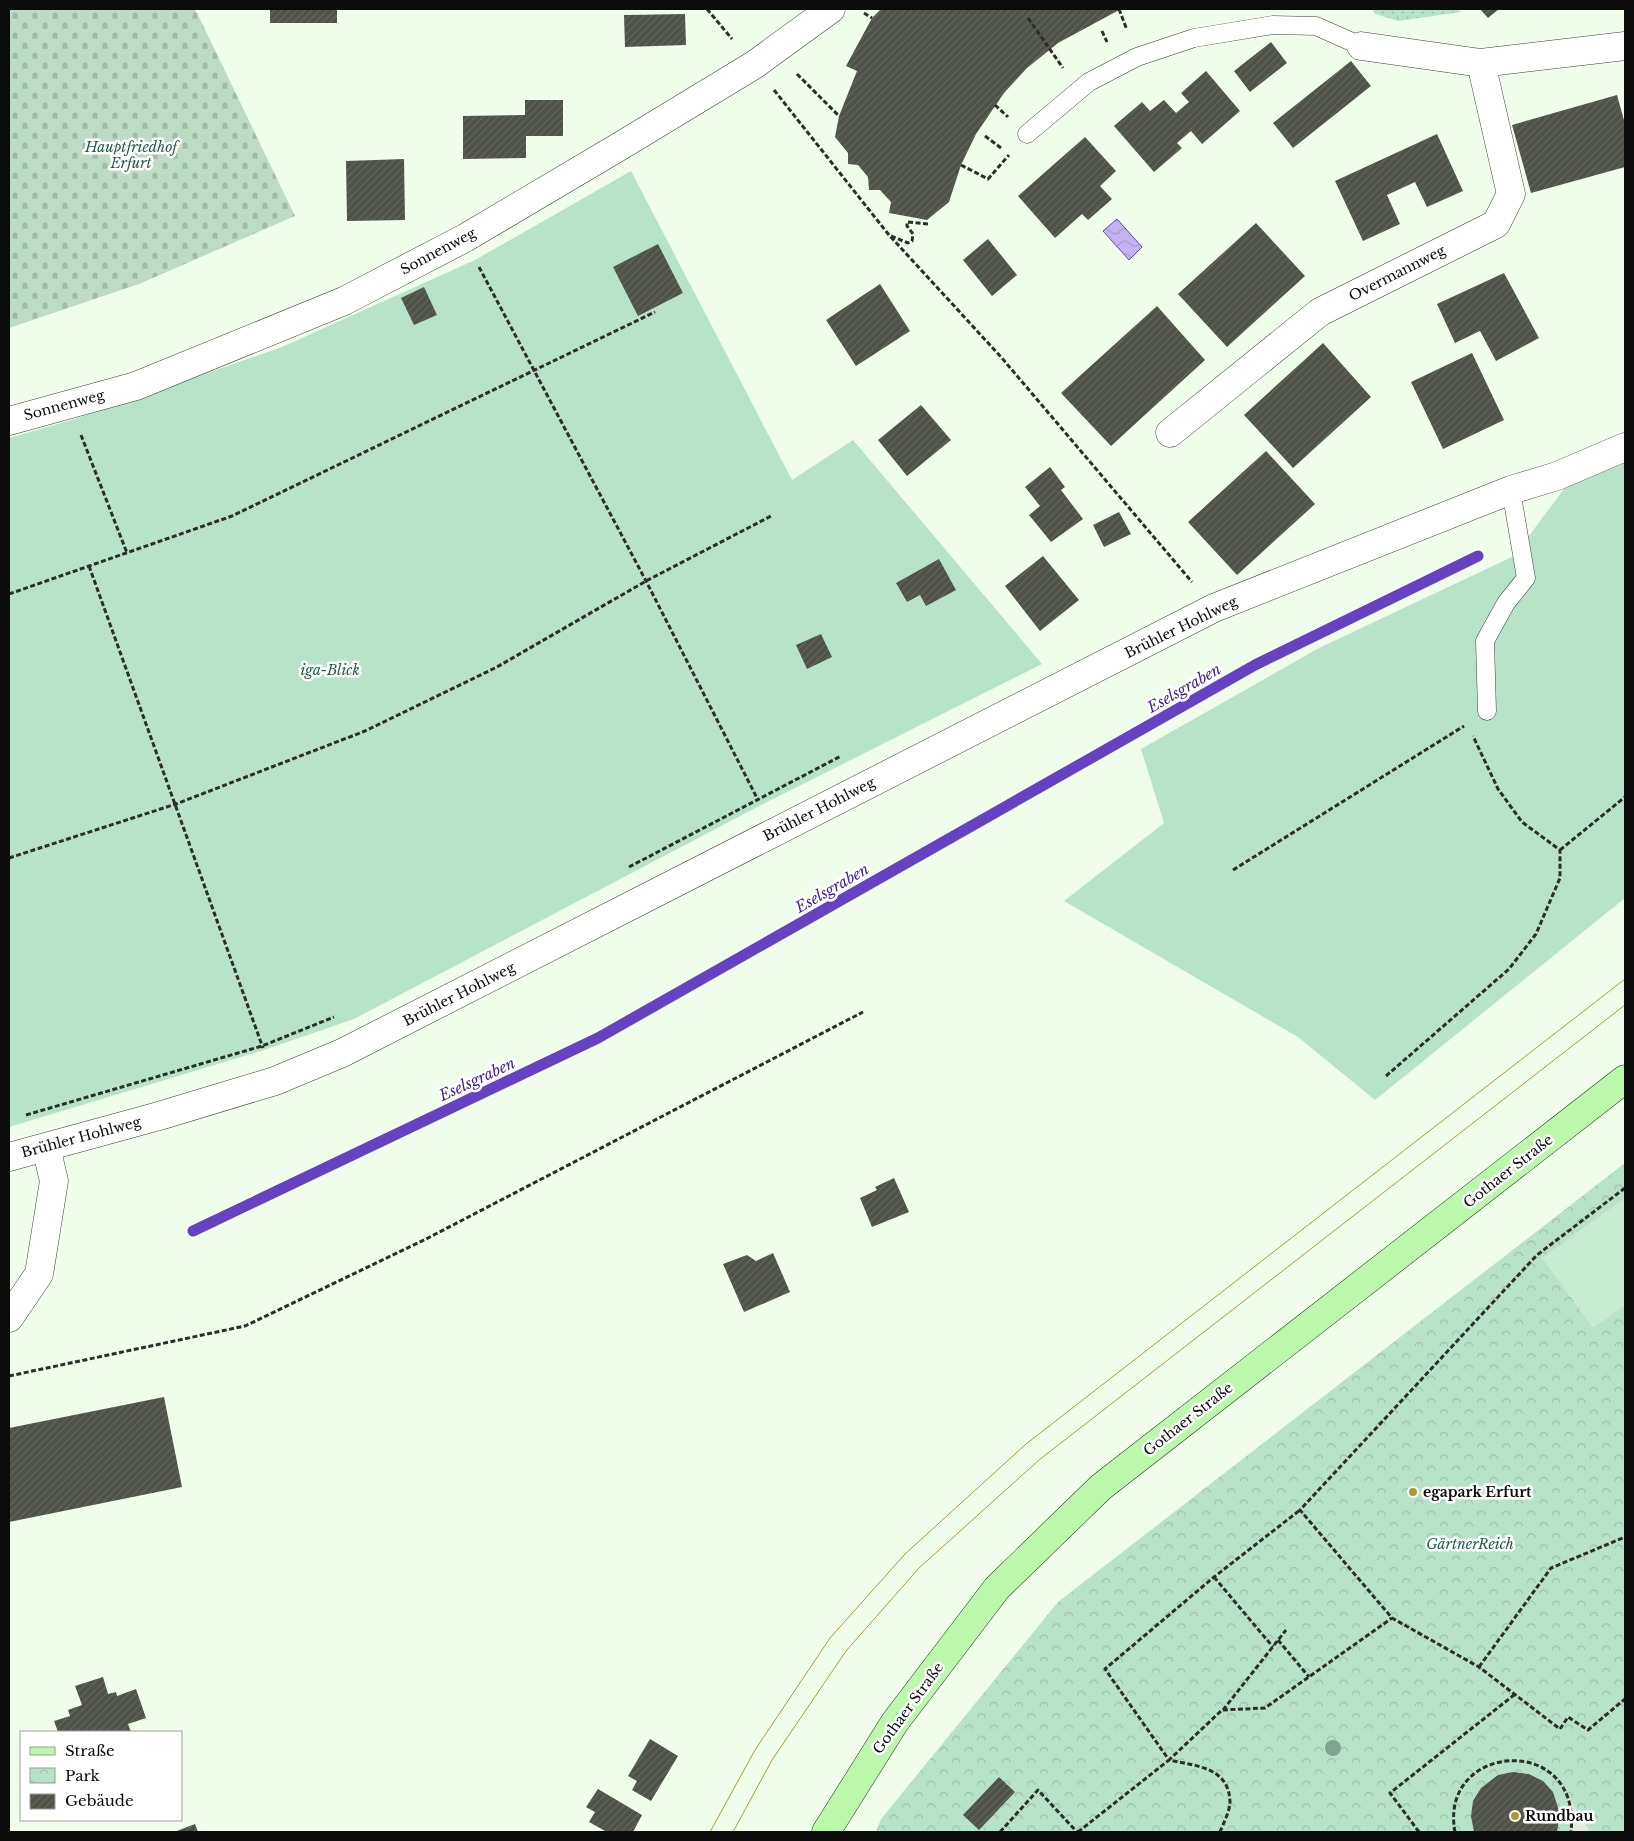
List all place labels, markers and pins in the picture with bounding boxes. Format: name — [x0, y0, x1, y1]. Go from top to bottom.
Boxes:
place label: egapark Erfurt — [1423, 1483, 1532, 1501]
marker: egapark Erfurt — [1407, 1486, 1419, 1498]
place label: Rundbau — [1525, 1807, 1594, 1825]
marker: Rundbau — [1509, 1810, 1521, 1822]

